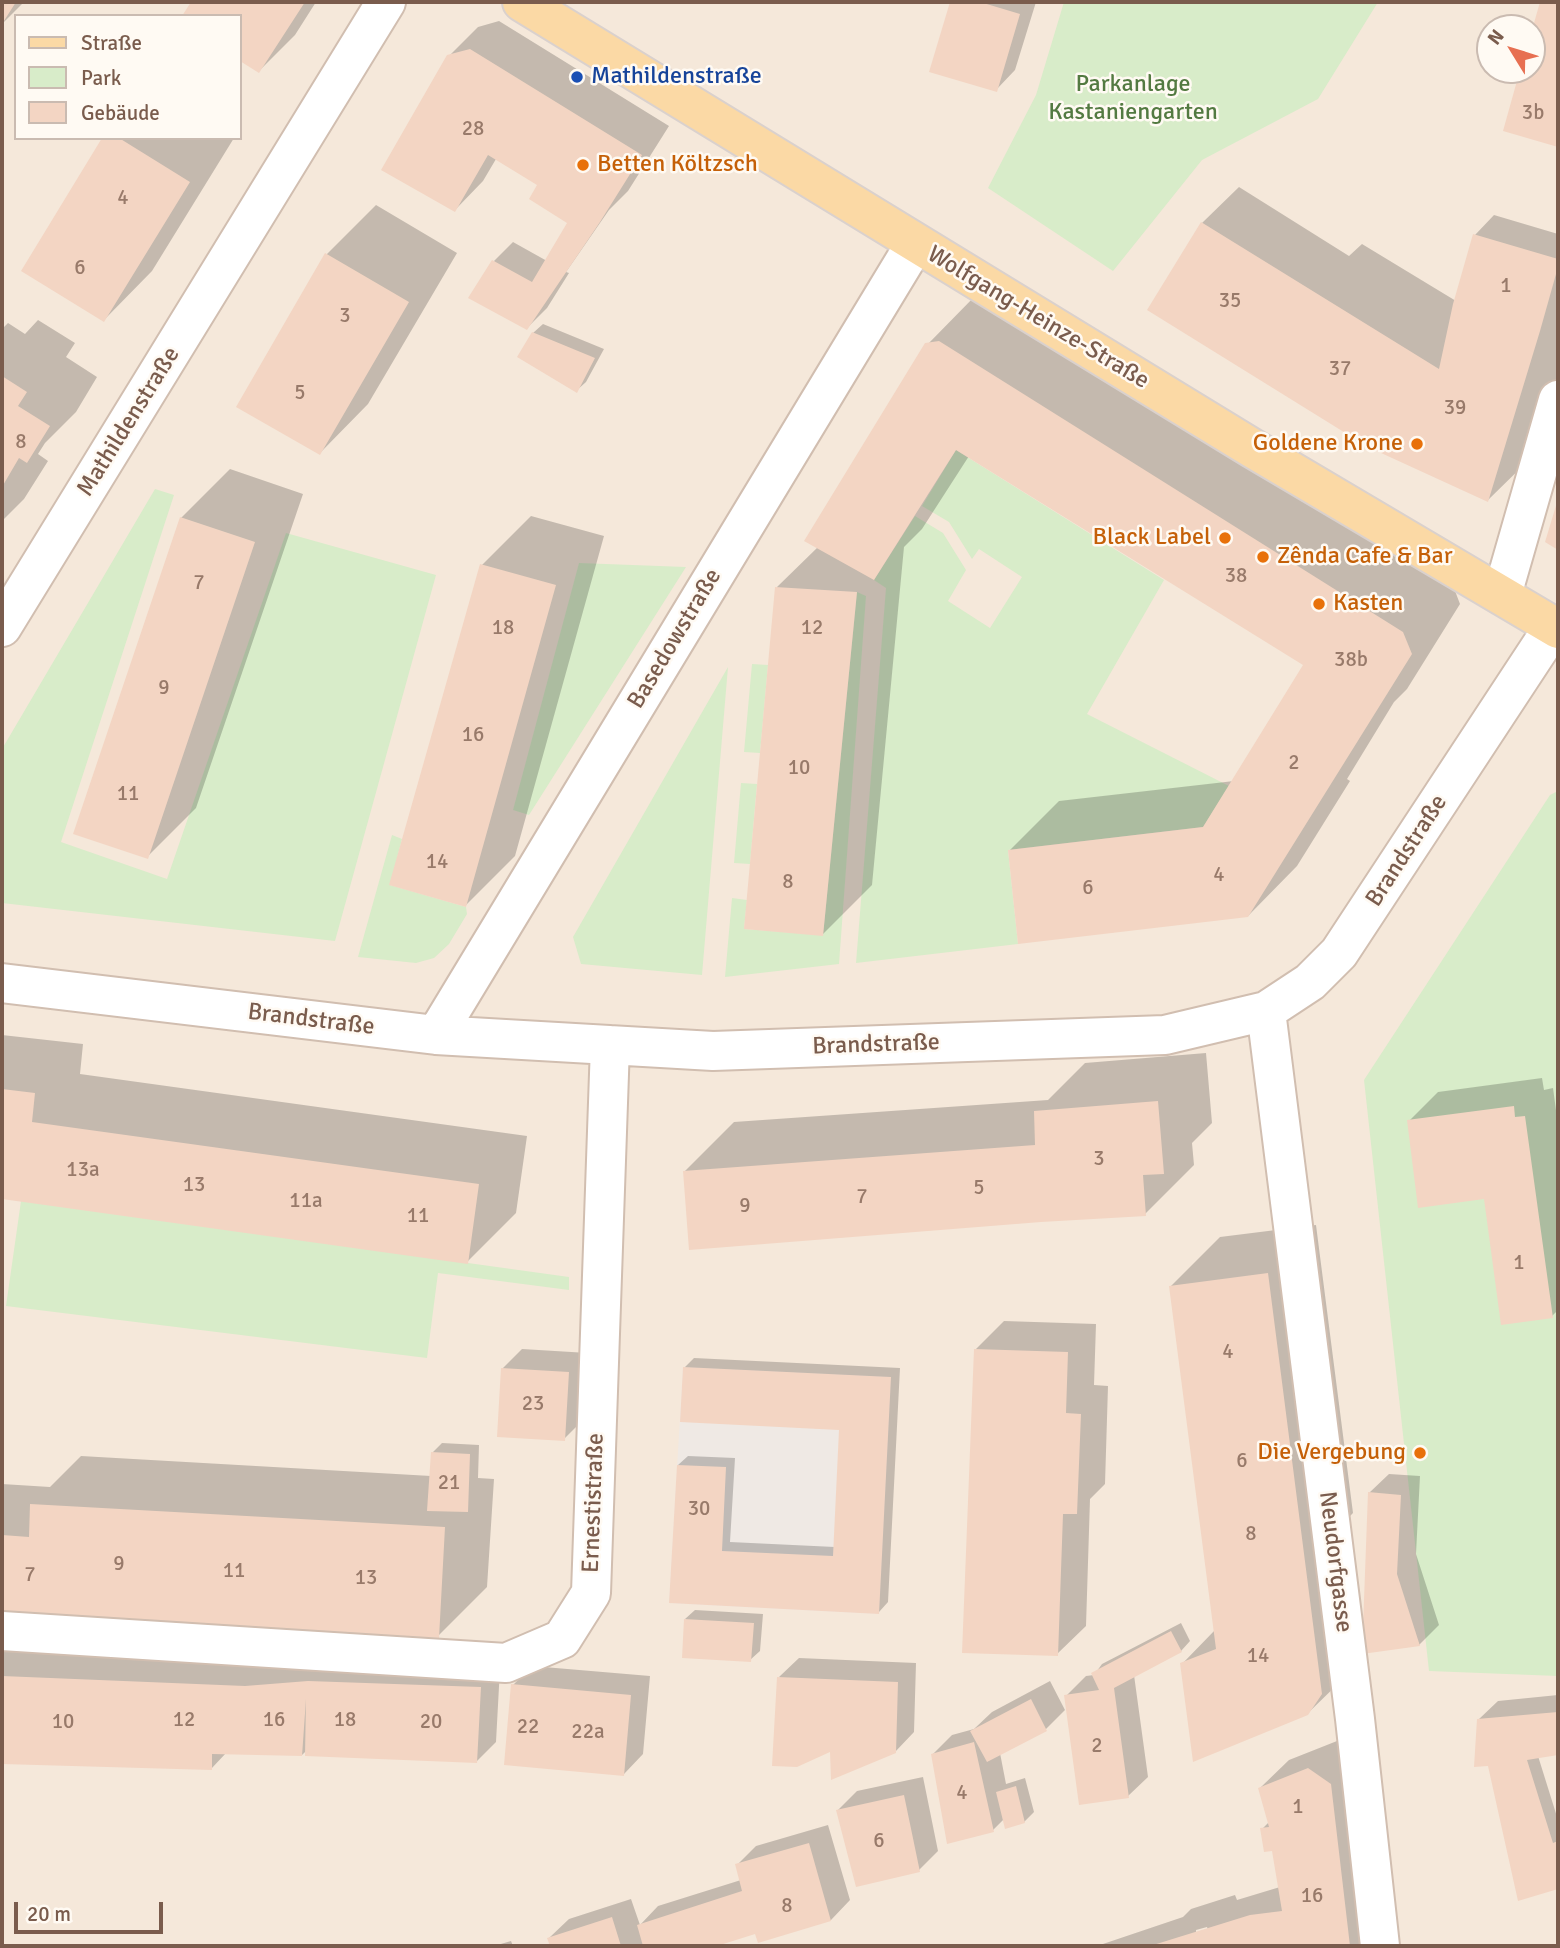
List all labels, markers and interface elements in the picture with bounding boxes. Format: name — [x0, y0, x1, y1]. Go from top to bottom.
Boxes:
legend — [14, 14, 242, 140]
north arrow — [1476, 14, 1546, 84]
text: N — [1483, 25, 1510, 50]
text: Straße — [81, 30, 142, 56]
place label: Mathildenstraße — [591, 63, 762, 91]
text: Park — [81, 65, 121, 91]
marker: Mathildenstraße — [569, 69, 585, 85]
park label: Parkanlage Kastaniengarten — [1048, 71, 1218, 127]
text: Gebäude — [81, 100, 160, 126]
house number: 3b — [1522, 100, 1544, 126]
house number: 28 — [462, 116, 484, 142]
place label: Betten Költzsch — [597, 151, 758, 179]
marker: Betten Költzsch — [575, 157, 591, 173]
house number: 4 — [117, 185, 129, 211]
street label: Wolfgang-Heinze-Straße — [922, 240, 1154, 396]
house number: 6 — [74, 255, 86, 281]
house number: 1 — [1500, 273, 1512, 299]
house number: 35 — [1219, 288, 1241, 314]
house number: 3 — [339, 303, 351, 329]
street label: Mathildenstraße — [72, 342, 186, 502]
house number: 37 — [1329, 356, 1351, 382]
house number: 5 — [294, 380, 306, 406]
house number: 39 — [1444, 395, 1466, 421]
house number: 8 — [15, 429, 27, 455]
place label: Goldene Krone — [1253, 430, 1403, 458]
marker: Goldene Krone — [1409, 436, 1425, 452]
place label: Black Label — [1093, 524, 1211, 552]
marker: Black Label — [1217, 530, 1233, 546]
place label: Zênda Cafe & Bar — [1277, 543, 1452, 571]
marker: Zênda Cafe & Bar — [1255, 549, 1271, 565]
house number: 38 — [1225, 563, 1247, 589]
street label: Basedowstraße — [622, 564, 728, 714]
house number: 7 — [193, 570, 205, 596]
place label: Kasten — [1333, 590, 1403, 618]
marker: Kasten — [1311, 596, 1327, 612]
house number: 18 — [492, 615, 514, 641]
house number: 12 — [801, 615, 823, 641]
house number: 38b — [1334, 647, 1368, 673]
house number: 9 — [158, 675, 170, 701]
house number: 16 — [462, 722, 484, 748]
house number: 2 — [1288, 750, 1300, 776]
house number: 10 — [788, 755, 810, 781]
house number: 11 — [117, 781, 139, 807]
street label: Brandstraße — [1360, 790, 1454, 912]
house number: 14 — [426, 849, 448, 875]
house number: 4 — [1213, 862, 1225, 888]
house number: 8 — [782, 869, 794, 895]
house number: 6 — [1082, 875, 1094, 901]
street label: Brandstraße — [246, 998, 376, 1042]
street label: Brandstraße — [812, 1028, 940, 1062]
house number: 3 — [1093, 1146, 1105, 1172]
house number: 13a — [66, 1157, 100, 1183]
house number: 13 — [183, 1172, 205, 1198]
house number: 5 — [973, 1175, 985, 1201]
house number: 7 — [856, 1184, 868, 1210]
house number: 11a — [289, 1188, 323, 1214]
house number: 9 — [739, 1193, 751, 1219]
house number: 11 — [407, 1203, 429, 1229]
house number: 1 — [1513, 1250, 1525, 1276]
house number: 4 — [1222, 1339, 1234, 1365]
house number: 23 — [522, 1391, 544, 1417]
street label: Ernestistraße — [577, 1433, 611, 1573]
place label: Die Vergebung — [1257, 1439, 1406, 1467]
marker: Die Vergebung — [1412, 1445, 1428, 1461]
house number: 6 — [1236, 1448, 1248, 1474]
house number: 21 — [438, 1470, 460, 1496]
street label: Neudorfgasse — [1312, 1490, 1358, 1634]
house number: 30 — [688, 1496, 710, 1522]
house number: 8 — [1245, 1521, 1257, 1547]
house number: 9 — [113, 1551, 125, 1577]
house number: 11 — [223, 1558, 245, 1584]
house number: 7 — [24, 1562, 36, 1588]
house number: 13 — [355, 1565, 377, 1591]
house number: 14 — [1247, 1643, 1269, 1669]
house number: 12 — [173, 1707, 195, 1733]
house number: 16 — [263, 1707, 285, 1733]
house number: 18 — [334, 1707, 356, 1733]
house number: 10 — [52, 1709, 74, 1735]
house number: 20 — [420, 1709, 442, 1735]
house number: 22 — [517, 1714, 539, 1740]
house number: 22a — [571, 1719, 605, 1745]
house number: 2 — [1091, 1733, 1103, 1759]
house number: 4 — [956, 1780, 968, 1806]
house number: 1 — [1292, 1794, 1304, 1820]
house number: 6 — [873, 1828, 885, 1854]
house number: 16 — [1301, 1883, 1323, 1909]
scale bar — [18, 1888, 166, 1932]
house number: 8 — [781, 1893, 793, 1919]
text: 20 m — [27, 1901, 71, 1927]

